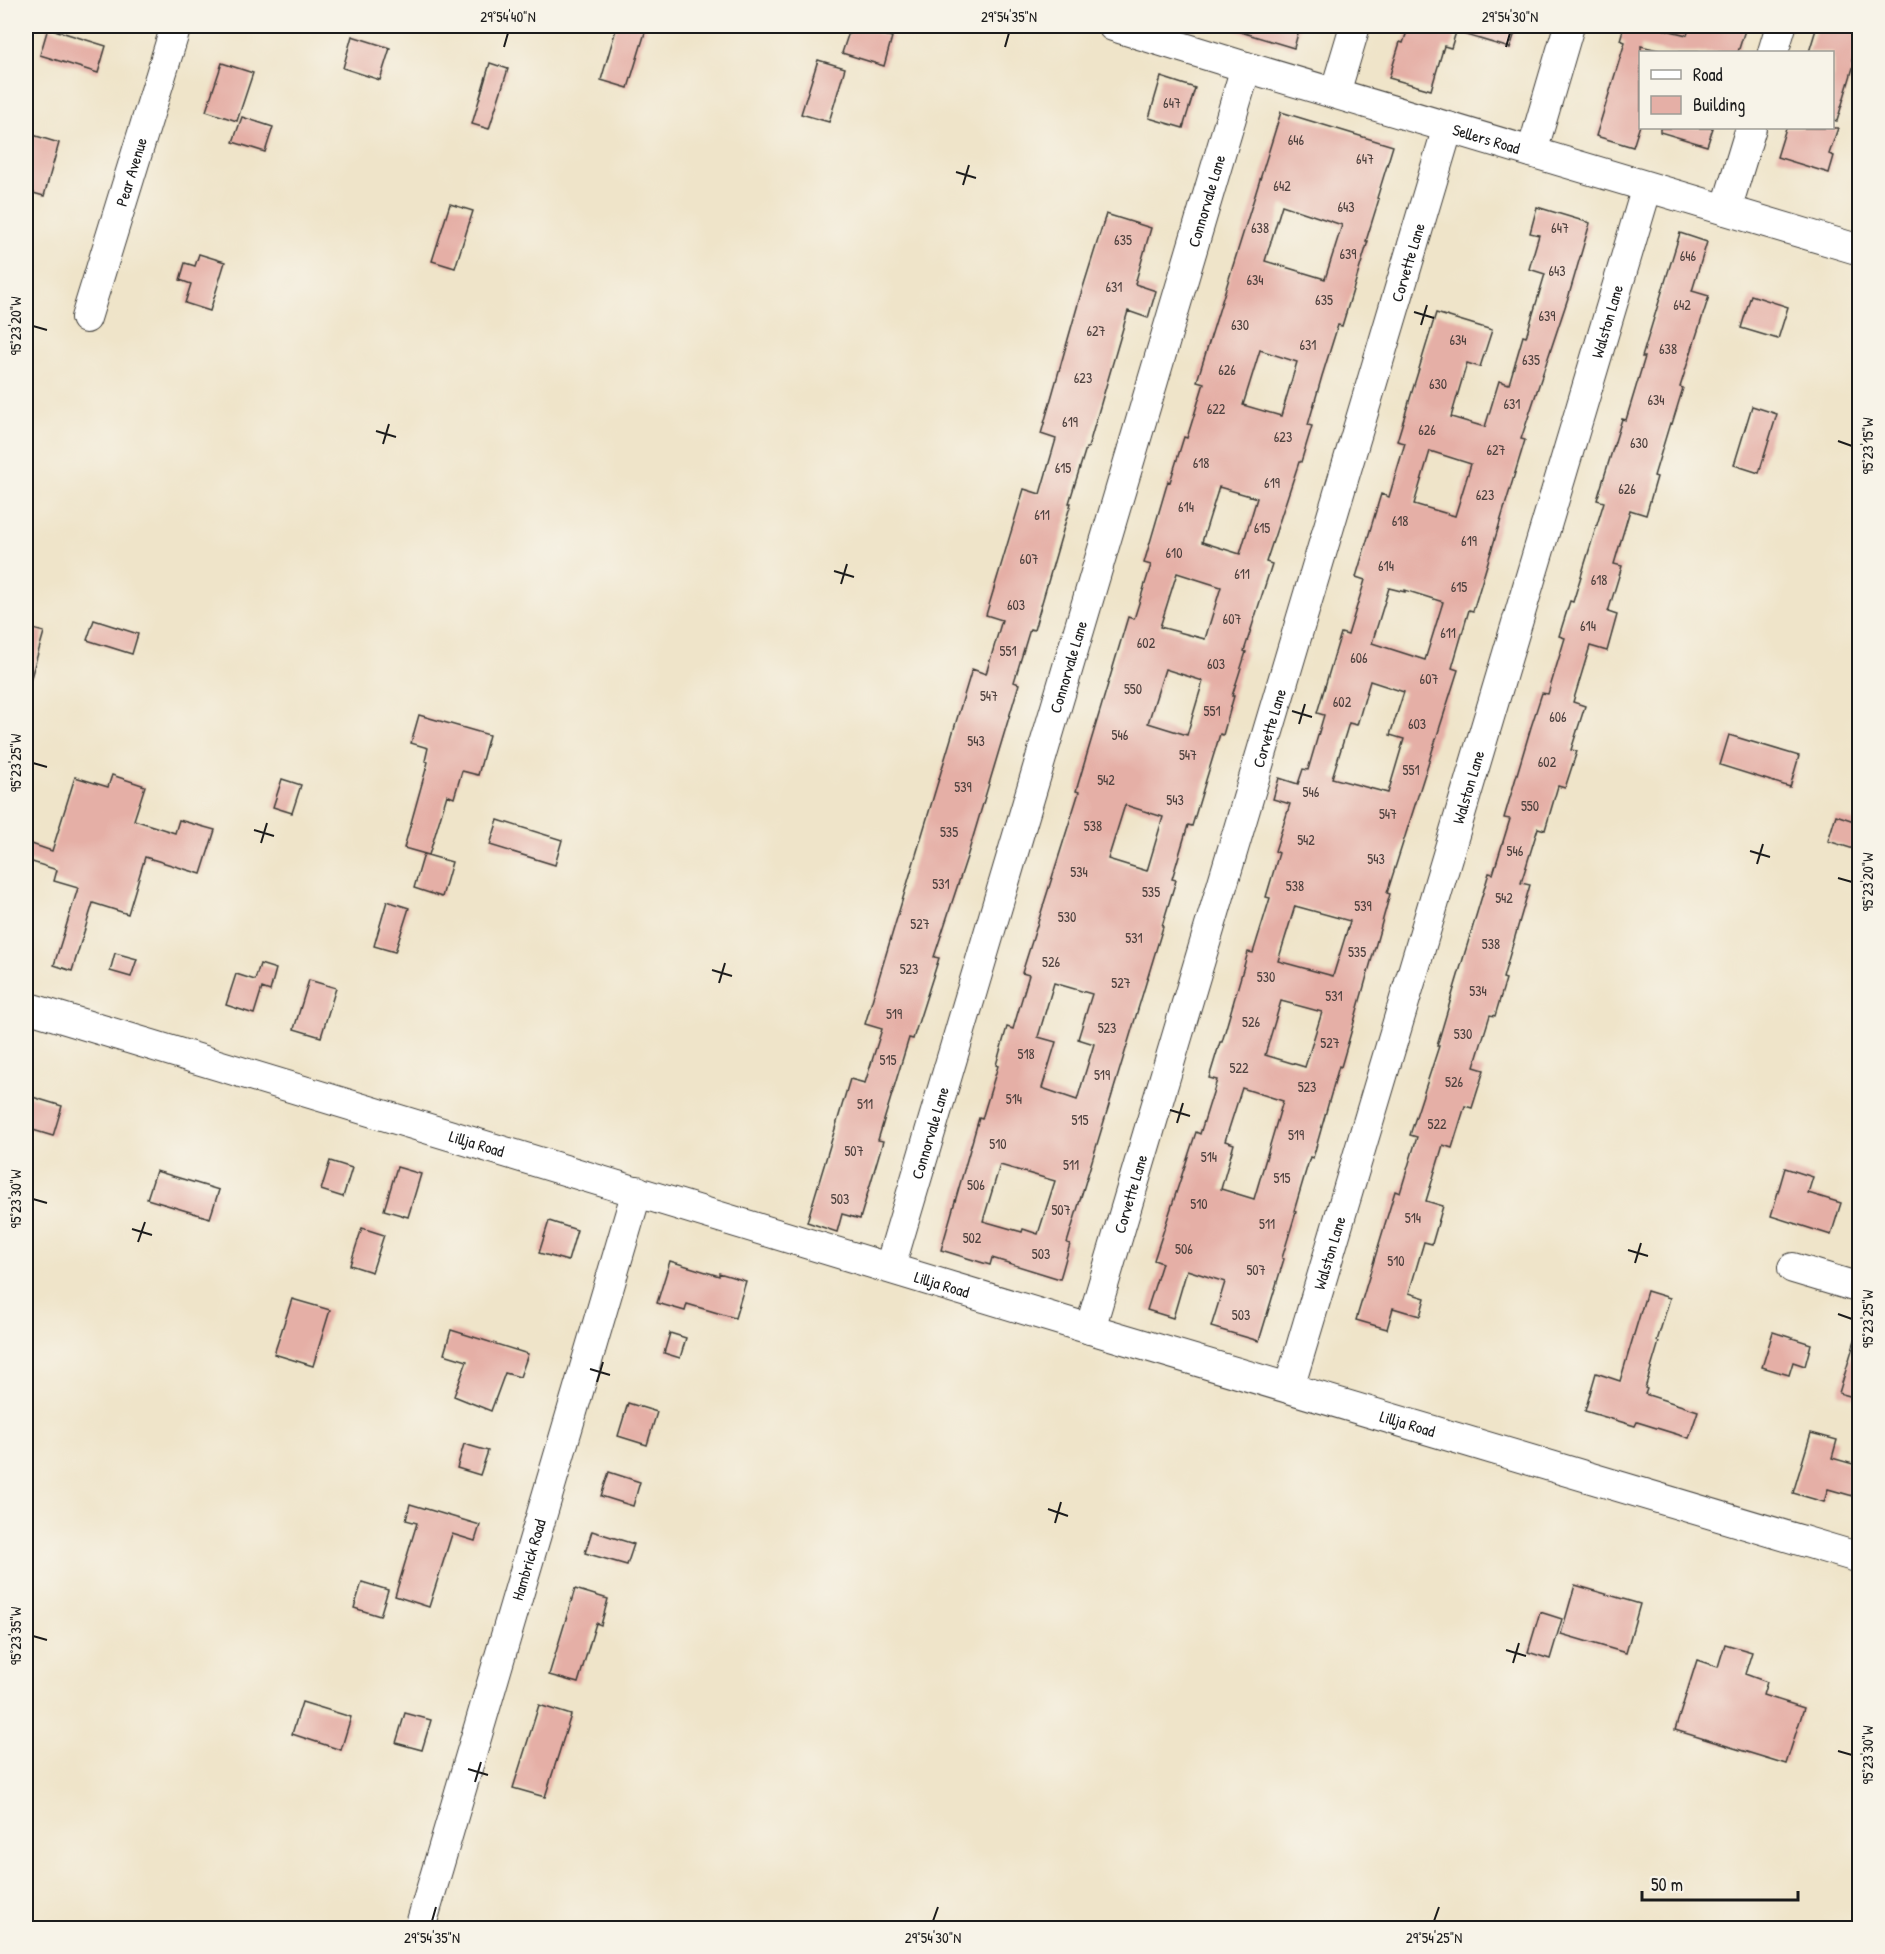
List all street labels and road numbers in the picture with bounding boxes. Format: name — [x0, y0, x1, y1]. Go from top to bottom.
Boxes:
street label: Sellers Road — [1450, 118, 1523, 159]
street label: Pear Avenue — [110, 134, 152, 209]
street label: Connorvale Lane — [1182, 152, 1231, 250]
street label: Corvette Lane — [1386, 220, 1430, 304]
street label: Walston Lane — [1586, 282, 1628, 361]
street label: Connorvale Lane — [1044, 617, 1092, 716]
street label: Corvette Lane — [1247, 685, 1291, 770]
street label: Walston Lane — [1447, 747, 1490, 826]
street label: Connorvale Lane — [906, 1083, 954, 1182]
street label: Lillja Road — [447, 1125, 507, 1162]
street label: Corvette Lane — [1108, 1151, 1153, 1236]
street label: Walston Lane — [1308, 1213, 1351, 1292]
street label: Lillja Road — [912, 1266, 972, 1303]
street label: Lillja Road — [1377, 1405, 1438, 1442]
street label: Hambrick Road — [506, 1516, 551, 1603]

